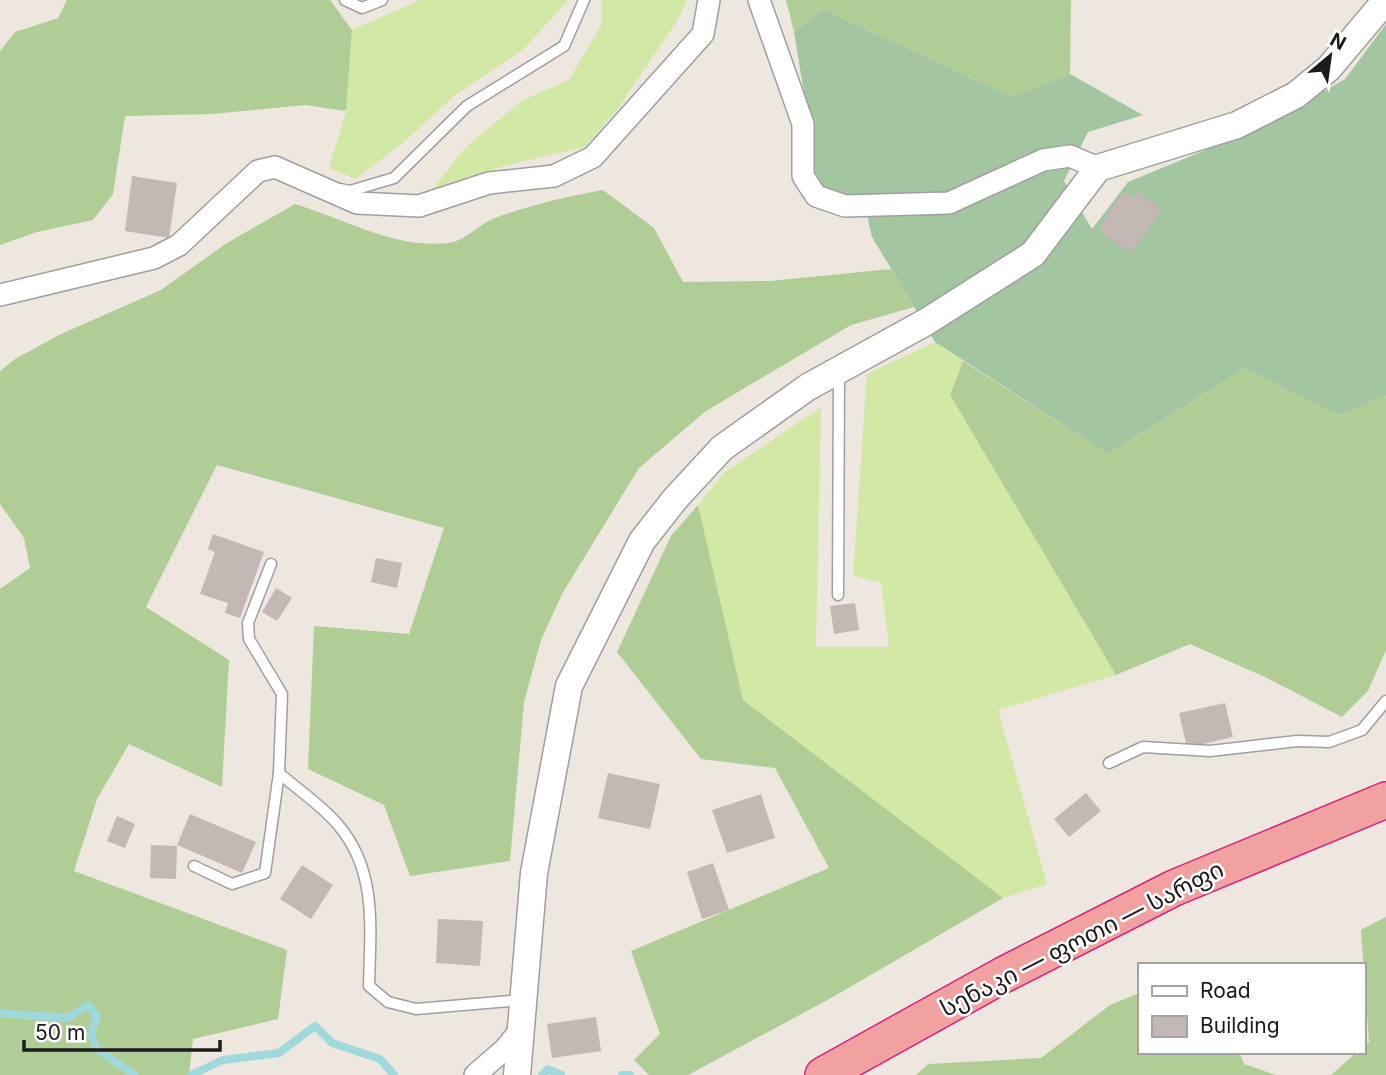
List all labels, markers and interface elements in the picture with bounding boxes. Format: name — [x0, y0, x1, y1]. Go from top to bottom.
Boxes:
north arrow — [1295, 21, 1365, 91]
text: N — [1326, 28, 1350, 55]
street label: სენაკი — ფოთი — სარფი — [935, 854, 1228, 1023]
legend — [1138, 963, 1365, 1054]
text: Road — [1200, 978, 1251, 1003]
scale bar — [24, 1009, 220, 1052]
text: Building — [1200, 1013, 1280, 1038]
text: 50 m — [35, 1020, 85, 1045]

